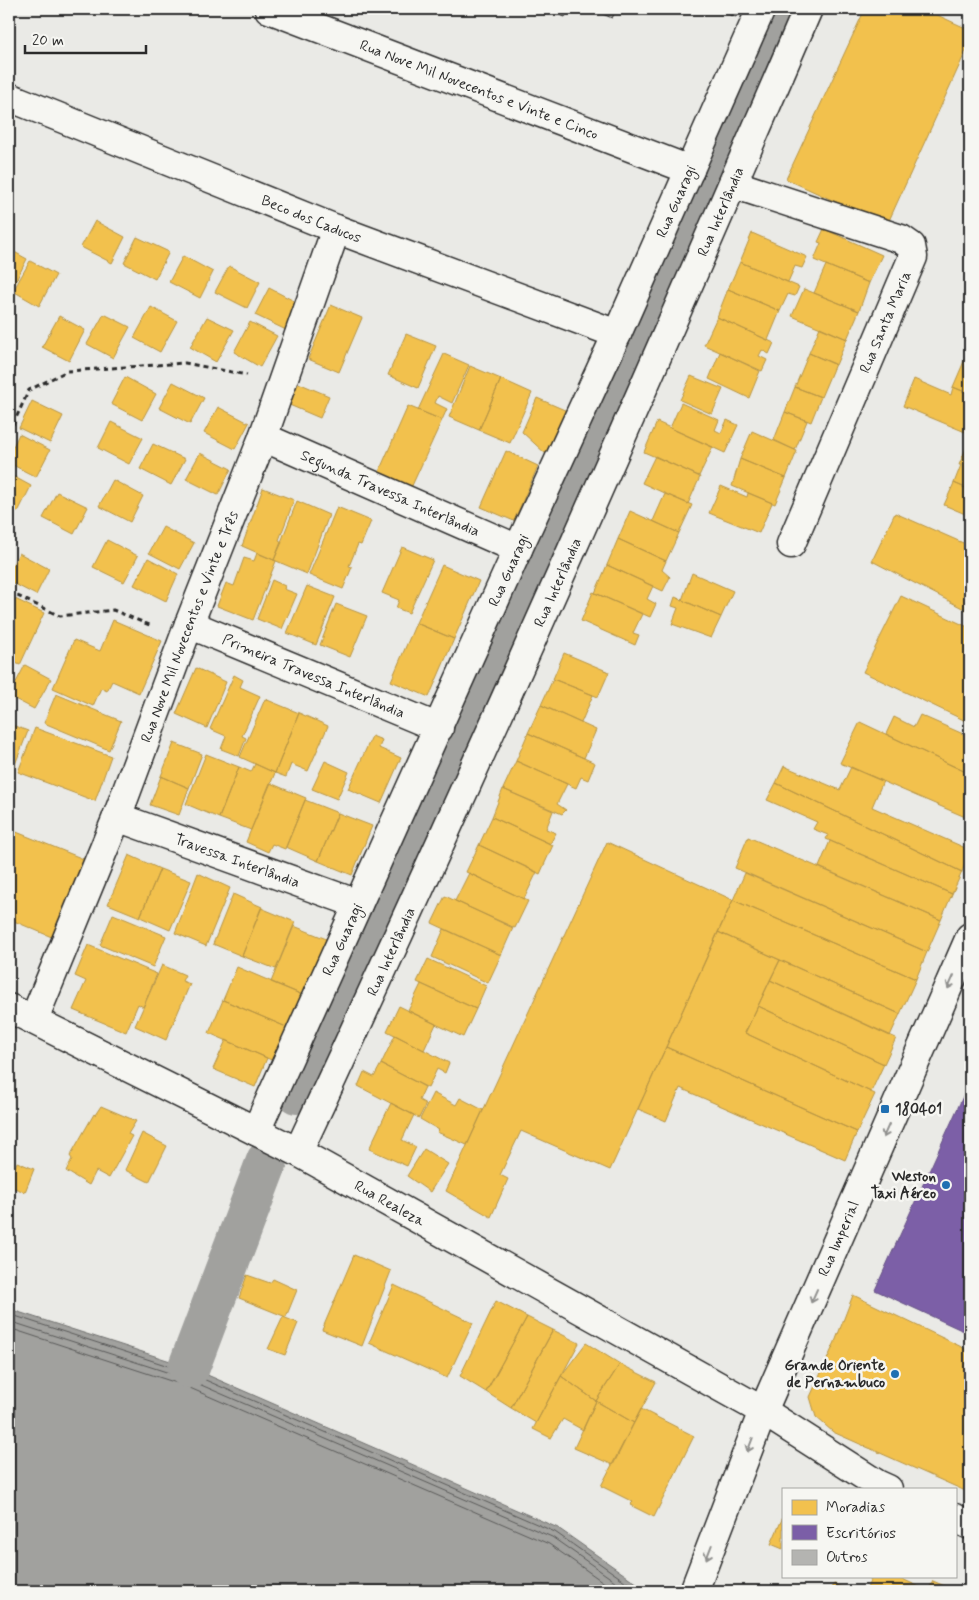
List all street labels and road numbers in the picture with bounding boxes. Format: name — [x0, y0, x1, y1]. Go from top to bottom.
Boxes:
street label: Rua Nove Mil Novecentos e Vinte e Cinco — [357, 36, 601, 145]
street label: Rua Guaragi — [652, 162, 701, 241]
street label: Rua Interlândia — [693, 164, 750, 260]
street label: Beco dos Caducos — [258, 191, 364, 249]
street label: Rua Santa Maria — [855, 268, 917, 377]
street label: Segunda Travessa Interlândia — [297, 446, 483, 542]
street label: Rua Nove Mil Novecentos e Vinte e Três — [137, 508, 244, 746]
street label: Rua Guaragi — [484, 531, 534, 610]
street label: Rua Interlândia — [530, 535, 587, 631]
street label: Primeira Travessa Interlândia — [219, 630, 408, 724]
street label: Travessa Interlândia — [172, 830, 302, 893]
street label: Rua Guaragi — [318, 901, 368, 979]
street label: Rua Interlândia — [363, 904, 421, 1000]
street label: Rua Realeza — [350, 1176, 429, 1232]
street label: Rua Imperial — [814, 1198, 865, 1280]

